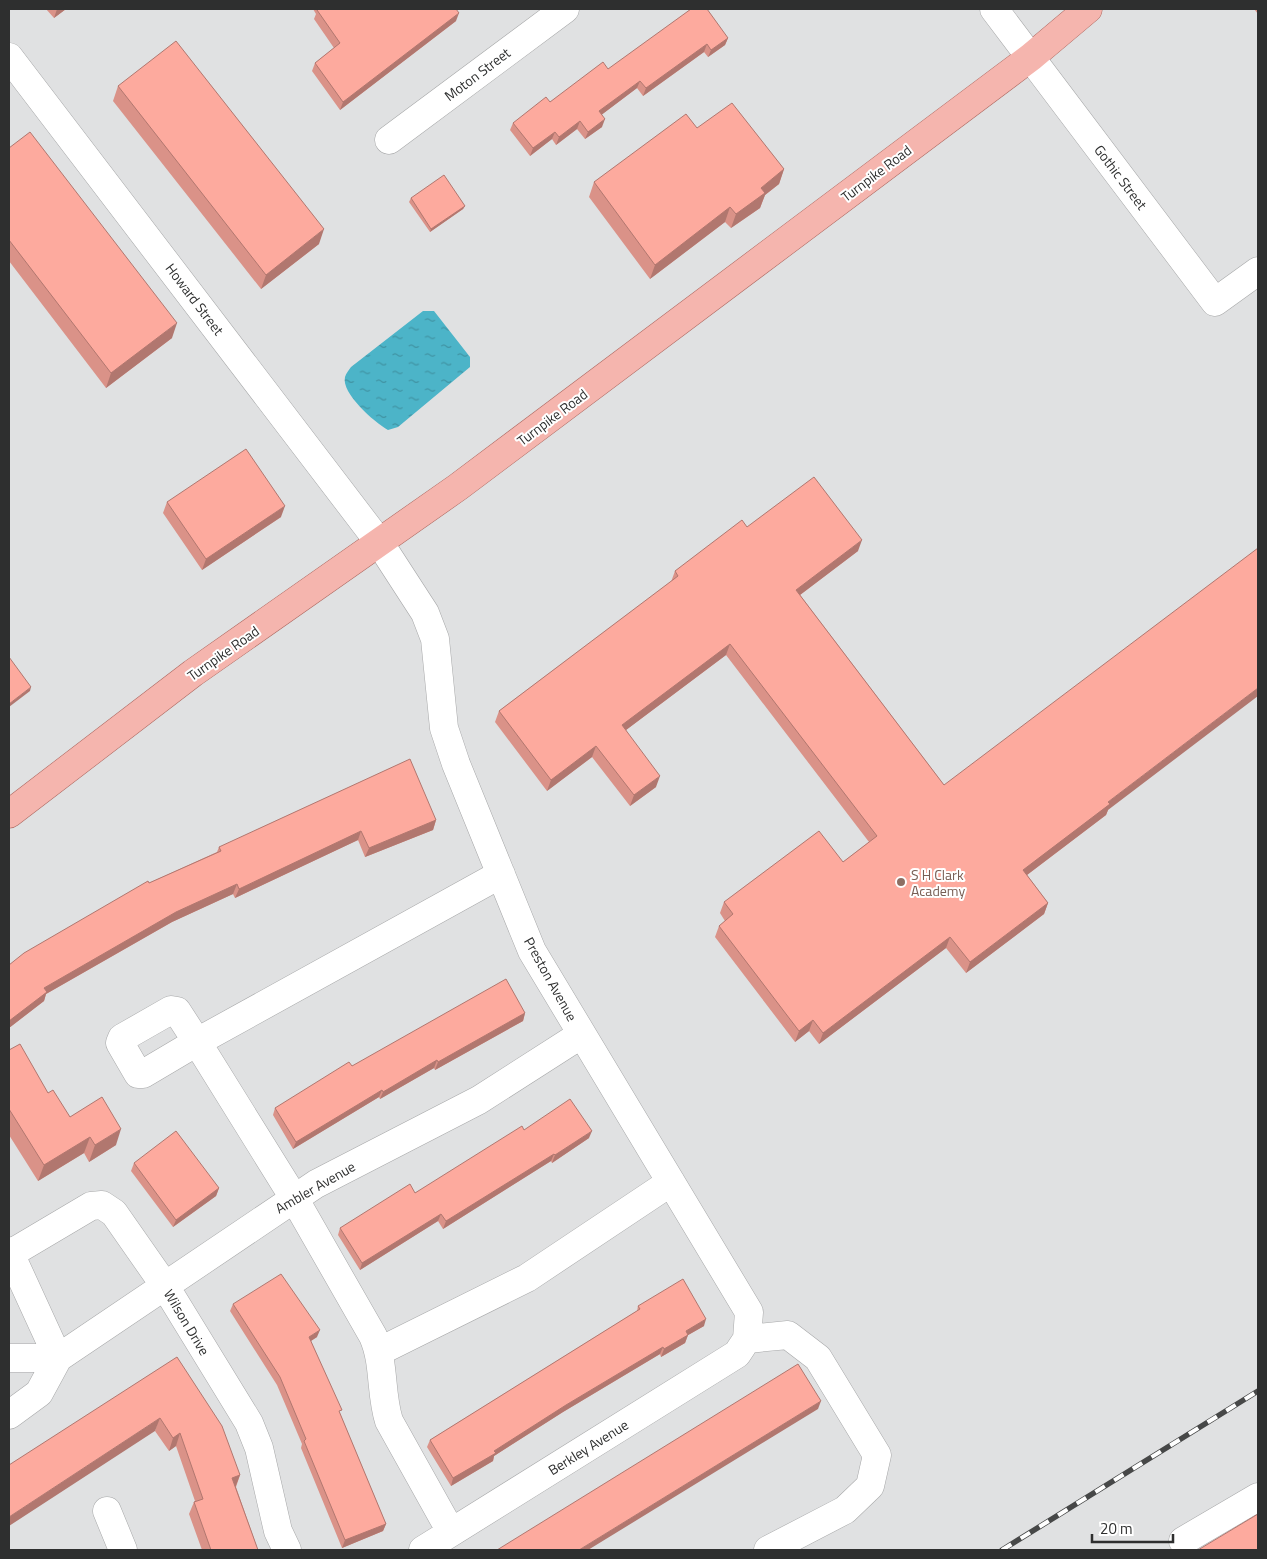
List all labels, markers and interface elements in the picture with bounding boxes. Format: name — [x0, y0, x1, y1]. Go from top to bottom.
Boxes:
street label: Moton Street — [440, 42, 515, 106]
street label: Turnpike Road — [836, 140, 916, 206]
street label: Gothic Street — [1090, 140, 1153, 214]
street label: Howard Street — [161, 259, 229, 340]
street label: Turnpike Road — [512, 384, 592, 450]
street label: Turnpike Road — [183, 620, 263, 686]
place label: S H Clark Academy — [911, 864, 965, 901]
marker: S H Clark Academy — [895, 876, 907, 888]
street label: Preston Avenue — [519, 933, 583, 1025]
street label: Ambler Avenue — [271, 1156, 359, 1218]
street label: Wilson Drive — [159, 1285, 215, 1359]
street label: Berkley Avenue — [544, 1414, 632, 1480]
scale bar — [1092, 1512, 1173, 1544]
text: 20 m — [1100, 1517, 1133, 1540]

